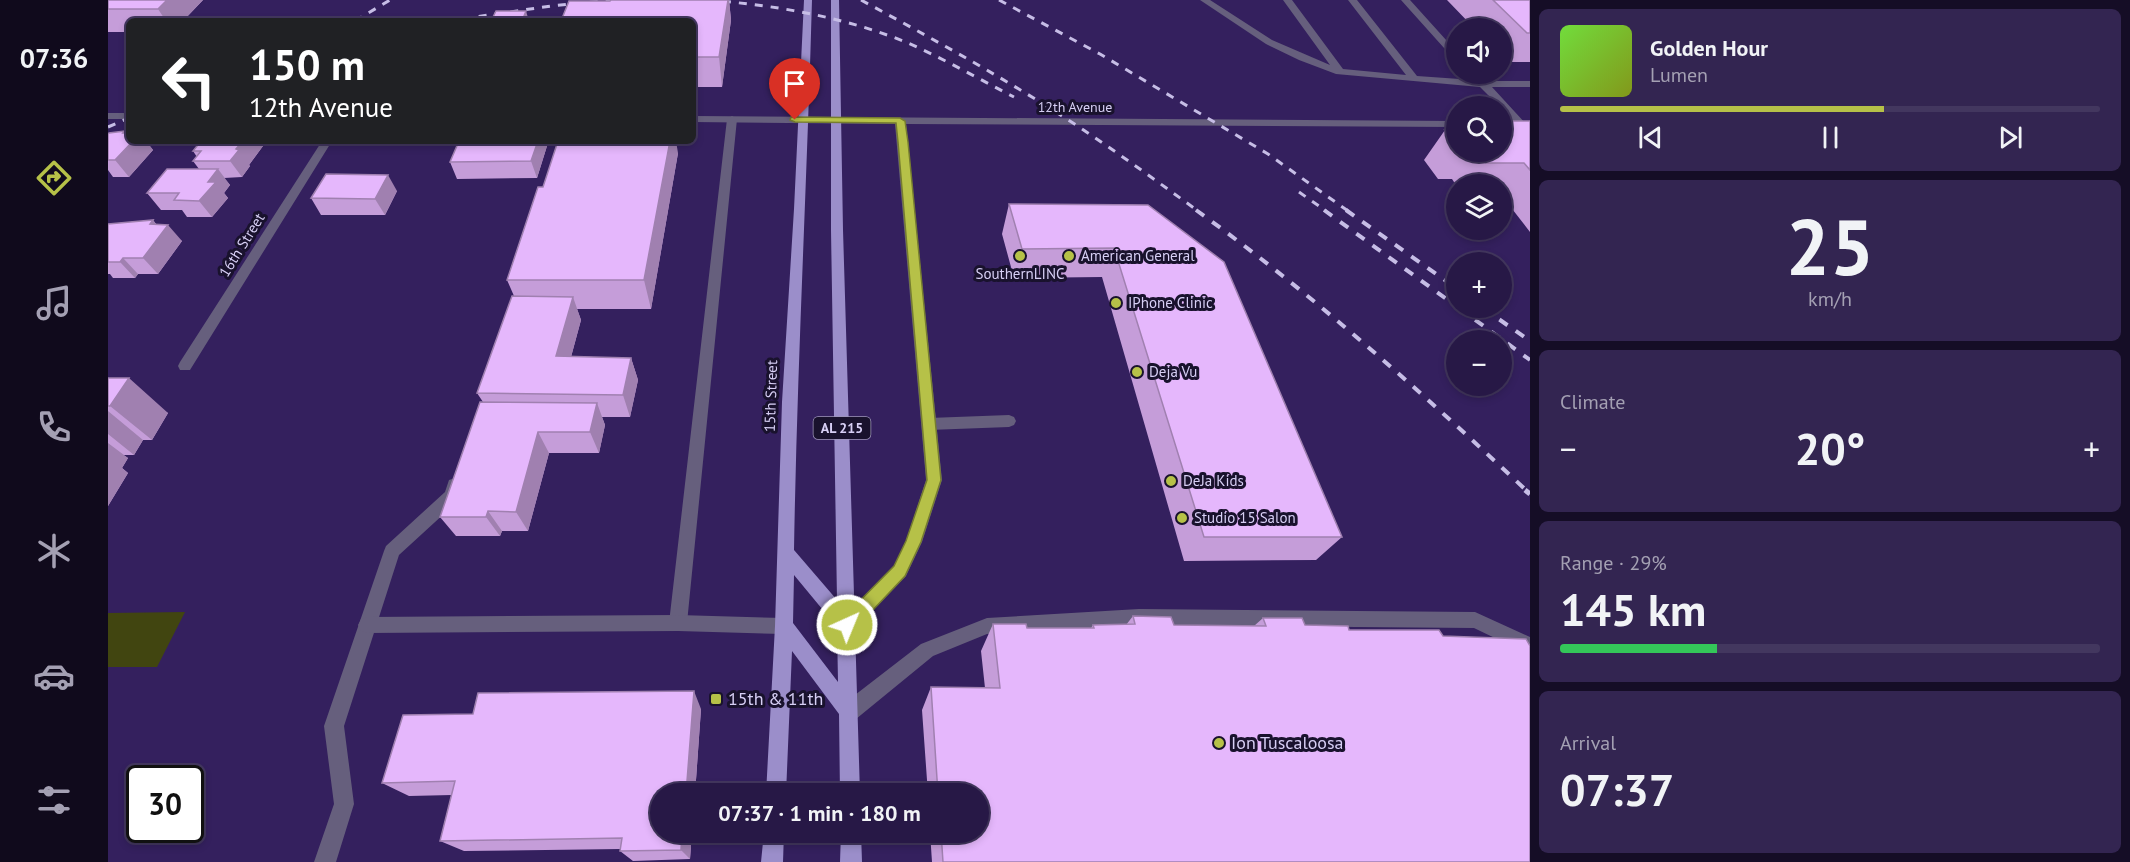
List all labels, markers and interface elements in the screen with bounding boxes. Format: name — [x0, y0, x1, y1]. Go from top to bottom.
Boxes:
map controls — [1446, 18, 1512, 396]
button: sound — [1446, 18, 1512, 84]
text: Golden Hour — [1650, 34, 1768, 62]
text: 150 m — [249, 37, 365, 92]
text: 07:36 — [20, 41, 88, 75]
icon: left — [150, 42, 228, 120]
pin — [769, 58, 820, 120]
text: Lumen — [1650, 62, 1708, 88]
icon: arrive — [778, 67, 811, 100]
text: 12th Avenue — [249, 90, 393, 124]
button: search — [1446, 96, 1512, 162]
street label: 12th Avenue — [1038, 98, 1112, 116]
icon: previous — [1634, 121, 1667, 154]
icon: pause — [1814, 121, 1847, 154]
icon: next — [1994, 121, 2027, 154]
icon: directions — [33, 157, 75, 199]
button: layers — [1446, 174, 1512, 240]
text: 25 — [1786, 196, 1874, 297]
street label: 16th Street — [214, 209, 269, 280]
place label: American General — [1081, 246, 1195, 265]
marker: SouthernLINC — [1013, 249, 1027, 263]
marker: American General — [1062, 249, 1076, 263]
button: + — [1446, 252, 1512, 318]
place label: SouthernLINC — [975, 264, 1065, 283]
icon: music — [33, 282, 75, 324]
text: km/h — [1808, 286, 1852, 312]
place label: IPhone Clinic — [1128, 293, 1213, 312]
marker: IPhone Clinic — [1109, 296, 1123, 310]
button: − — [1446, 330, 1512, 396]
street label: 15th Street — [760, 360, 781, 432]
place label: Deja Vu — [1149, 362, 1197, 381]
marker: Deja Vu — [1130, 365, 1144, 379]
text: Climate — [1560, 389, 1626, 415]
icon: phone — [33, 406, 75, 448]
road number: AL 215 — [814, 417, 870, 439]
text: 20° — [1795, 419, 1865, 477]
text: − — [1560, 427, 1577, 470]
text: + — [2083, 427, 2100, 470]
place label: DeJa Kids — [1183, 471, 1244, 490]
marker: DeJa Kids — [1164, 474, 1178, 488]
place label: Studio 15 Salon — [1194, 508, 1296, 527]
marker: Studio 15 Salon — [1175, 511, 1189, 525]
icon: climate — [33, 530, 75, 572]
text: Range · 29% — [1560, 550, 1667, 576]
text: 145 km — [1560, 580, 1706, 638]
position arrow — [815, 593, 879, 657]
icon: car — [33, 655, 75, 697]
place label: 15th & 11th — [728, 687, 823, 710]
marker: 15th & 11th — [709, 692, 723, 706]
text: Arrival — [1560, 730, 1616, 756]
place label: Ion Tuscaloosa — [1231, 731, 1343, 754]
marker: Ion Tuscaloosa — [1212, 736, 1226, 750]
text: 07:37 — [1560, 760, 1674, 818]
speed limit sign: 30 — [126, 765, 204, 843]
icon: filters — [33, 779, 75, 821]
text: 07:37 · 1 min · 180 m — [718, 799, 921, 827]

